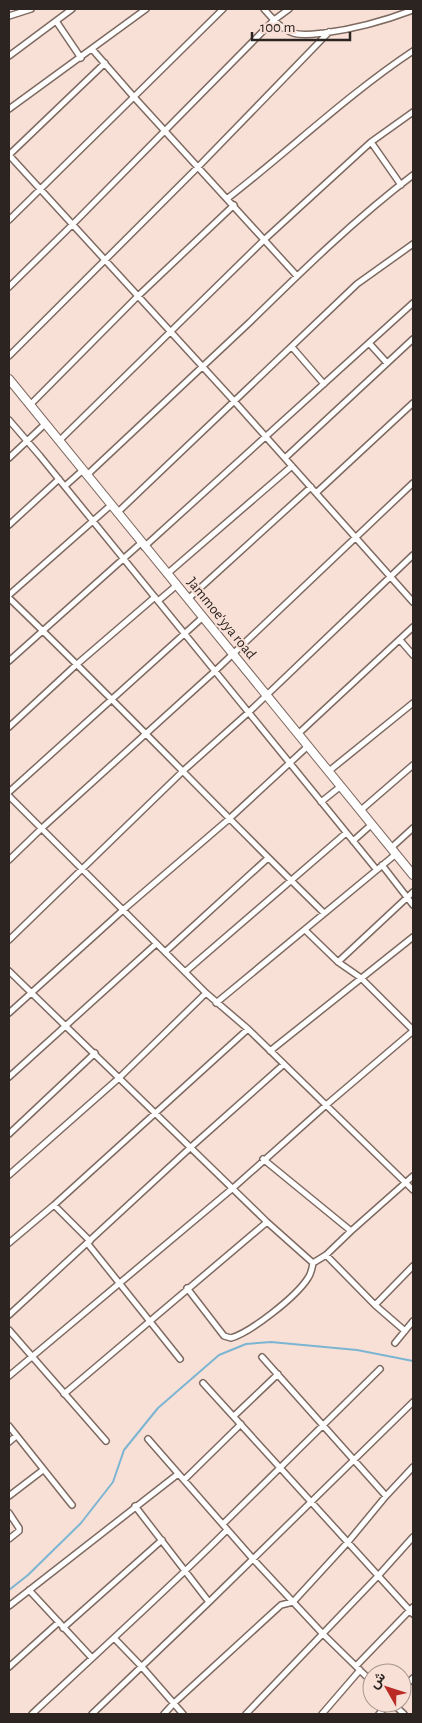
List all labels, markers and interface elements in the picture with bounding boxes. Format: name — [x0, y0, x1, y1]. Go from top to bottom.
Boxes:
scale bar — [252, 10, 350, 42]
text: 100 m — [260, 20, 295, 35]
street label: Jammoe'yya road — [184, 575, 259, 662]
north arrow — [362, 1663, 412, 1713]
text: ش — [367, 1669, 389, 1692]

